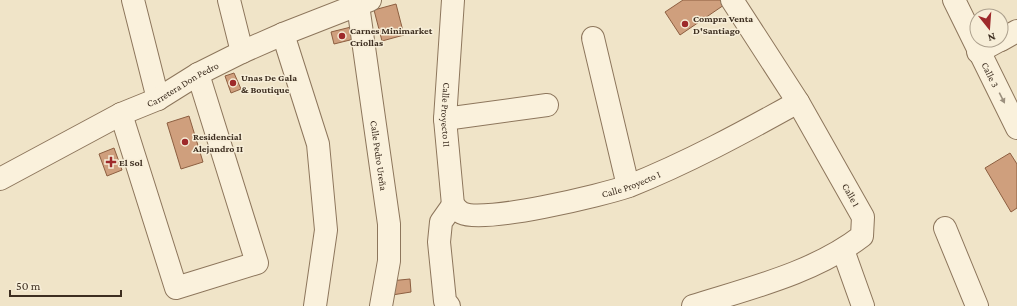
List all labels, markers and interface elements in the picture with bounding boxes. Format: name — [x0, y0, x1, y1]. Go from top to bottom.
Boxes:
north arrow — [969, 8, 1009, 48]
place label: Compra Venta D'Santiago — [693, 13, 753, 36]
marker: Compra Venta D'Santiago — [680, 19, 690, 29]
place label: Carnes Minimarket Criollas — [350, 25, 433, 48]
marker: Carnes Minimarket Criollas — [337, 31, 347, 41]
text: N — [986, 31, 997, 45]
street label: Carretera Don Pedro — [145, 59, 220, 109]
street label: Calle 3 — [980, 60, 1002, 89]
place label: Unas De Gala & Boutique — [241, 72, 297, 95]
marker: Unas De Gala & Boutique — [228, 78, 238, 88]
street label: Calle Proyecto II — [439, 82, 453, 147]
one-way arrow — [998, 92, 1005, 104]
street label: Calle Pedro Ureña — [369, 120, 390, 192]
place label: Residencial Alejandro II — [192, 131, 244, 155]
marker: Residencial Alejandro II — [180, 137, 190, 147]
marker: El Sol — [106, 157, 116, 167]
place label: El Sol — [119, 157, 143, 168]
street label: Calle Proyecto I — [600, 168, 662, 199]
street label: Calle 1 — [840, 181, 862, 209]
scale bar — [10, 272, 121, 298]
text: 50 m — [16, 279, 41, 293]

